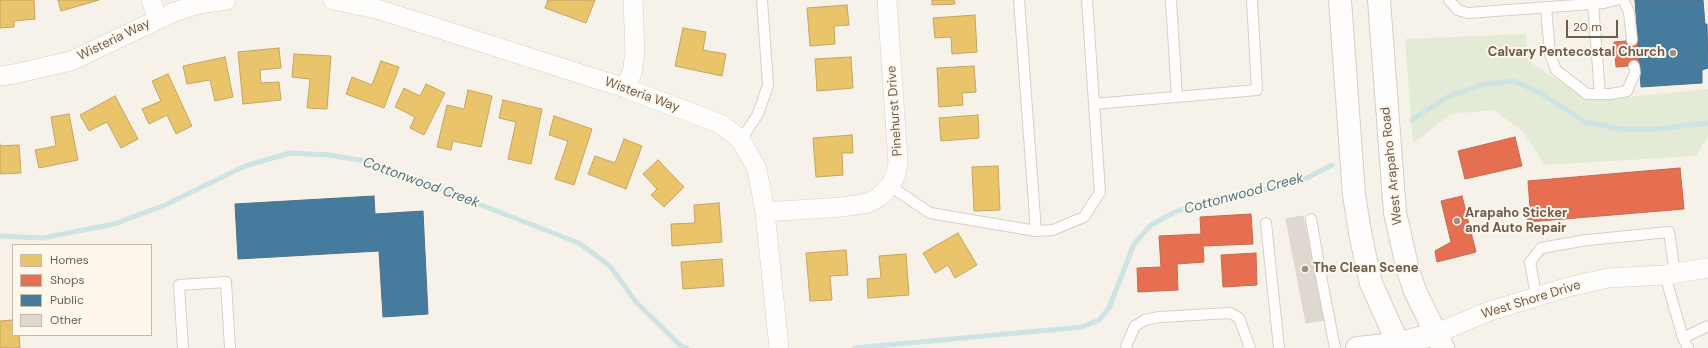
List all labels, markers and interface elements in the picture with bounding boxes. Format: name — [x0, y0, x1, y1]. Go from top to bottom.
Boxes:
scale bar — [1568, 12, 1620, 38]
street label: Wisteria Way — [75, 16, 153, 64]
text: 20 m — [1573, 19, 1602, 35]
place label: Calvary Pentecostal Church — [1488, 45, 1665, 61]
marker: Calvary Pentecostal Church — [1668, 48, 1678, 58]
street label: Pinehurst Drive — [884, 65, 906, 157]
street label: Wisteria Way — [602, 74, 682, 116]
street label: West Arapaho Road — [1378, 106, 1406, 226]
water label: Cottonwood Creek — [360, 154, 482, 212]
water label: Cottonwood Creek — [1182, 170, 1306, 218]
place label: Arapaho Sticker and Auto Repair — [1465, 206, 1567, 237]
marker: Arapaho Sticker and Auto Repair — [1452, 216, 1462, 226]
legend — [12, 244, 152, 336]
text: Homes — [50, 252, 89, 268]
place label: The Clean Scene — [1313, 261, 1419, 277]
marker: The Clean Scene — [1300, 264, 1310, 274]
text: Shops — [50, 272, 85, 288]
street label: West Shore Drive — [1479, 277, 1583, 323]
text: Public — [50, 292, 84, 308]
text: Other — [50, 312, 82, 328]

